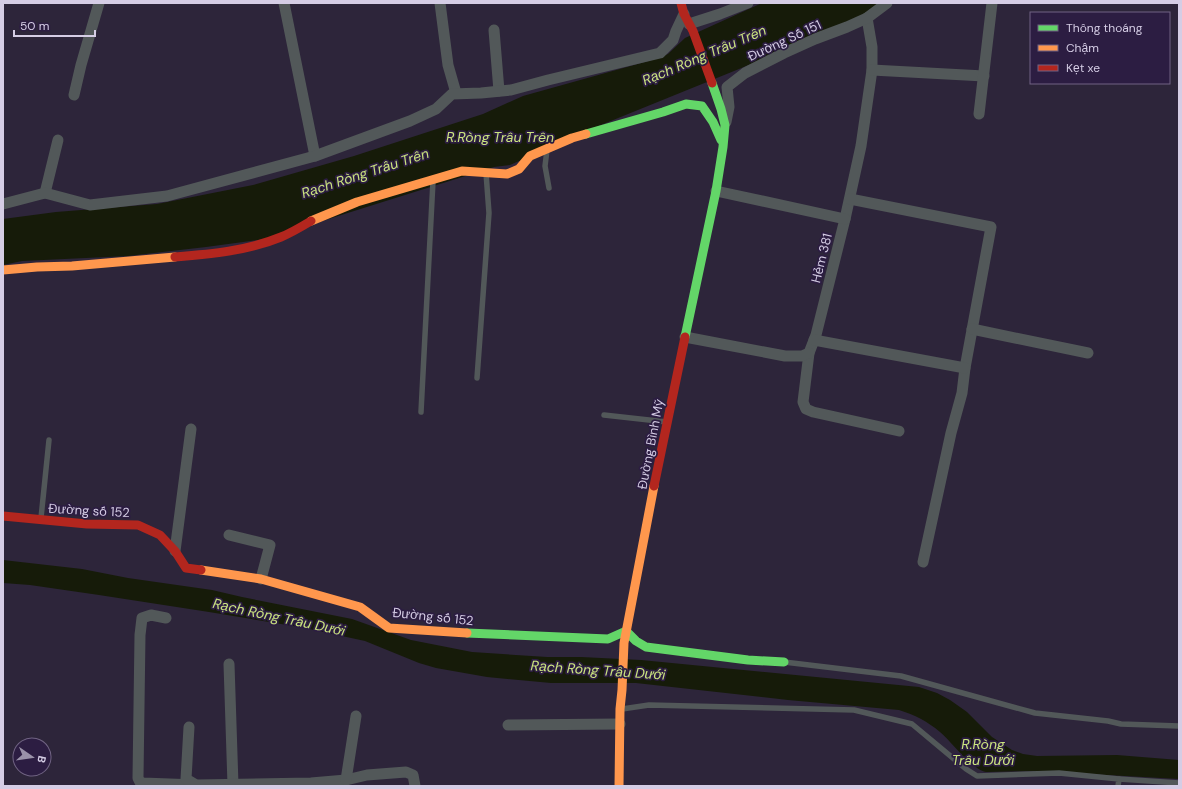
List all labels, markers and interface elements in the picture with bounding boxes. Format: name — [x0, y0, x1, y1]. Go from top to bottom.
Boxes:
scale bar — [14, 12, 95, 38]
legend — [1030, 12, 1170, 84]
street label: Đường Số 151 — [745, 16, 824, 65]
text: 50 m — [20, 18, 49, 34]
text: Thông thoáng — [1066, 20, 1143, 36]
water label: Rạch Ròng Trâu Trên — [639, 21, 769, 89]
text: Chậm — [1066, 40, 1099, 56]
text: Kẹt xe — [1066, 60, 1100, 76]
water label: R.Ròng Trâu Trên — [446, 128, 554, 146]
water label: Rạch Ròng Trâu Trên — [299, 144, 431, 202]
street label: Hẻm 381 — [807, 232, 836, 285]
street label: Đường Bình Mỹ — [633, 397, 668, 491]
street label: Đường số 152 — [48, 500, 130, 521]
water label: Rạch Ròng Trâu Dưới — [211, 594, 348, 640]
street label: Đường số 152 — [391, 604, 474, 629]
water label: Rạch Ròng Trâu Dưới — [530, 656, 667, 684]
water label: R.Ròng Trâu Dưới — [952, 735, 1015, 769]
north arrow — [12, 737, 52, 777]
text: B — [34, 754, 49, 764]

